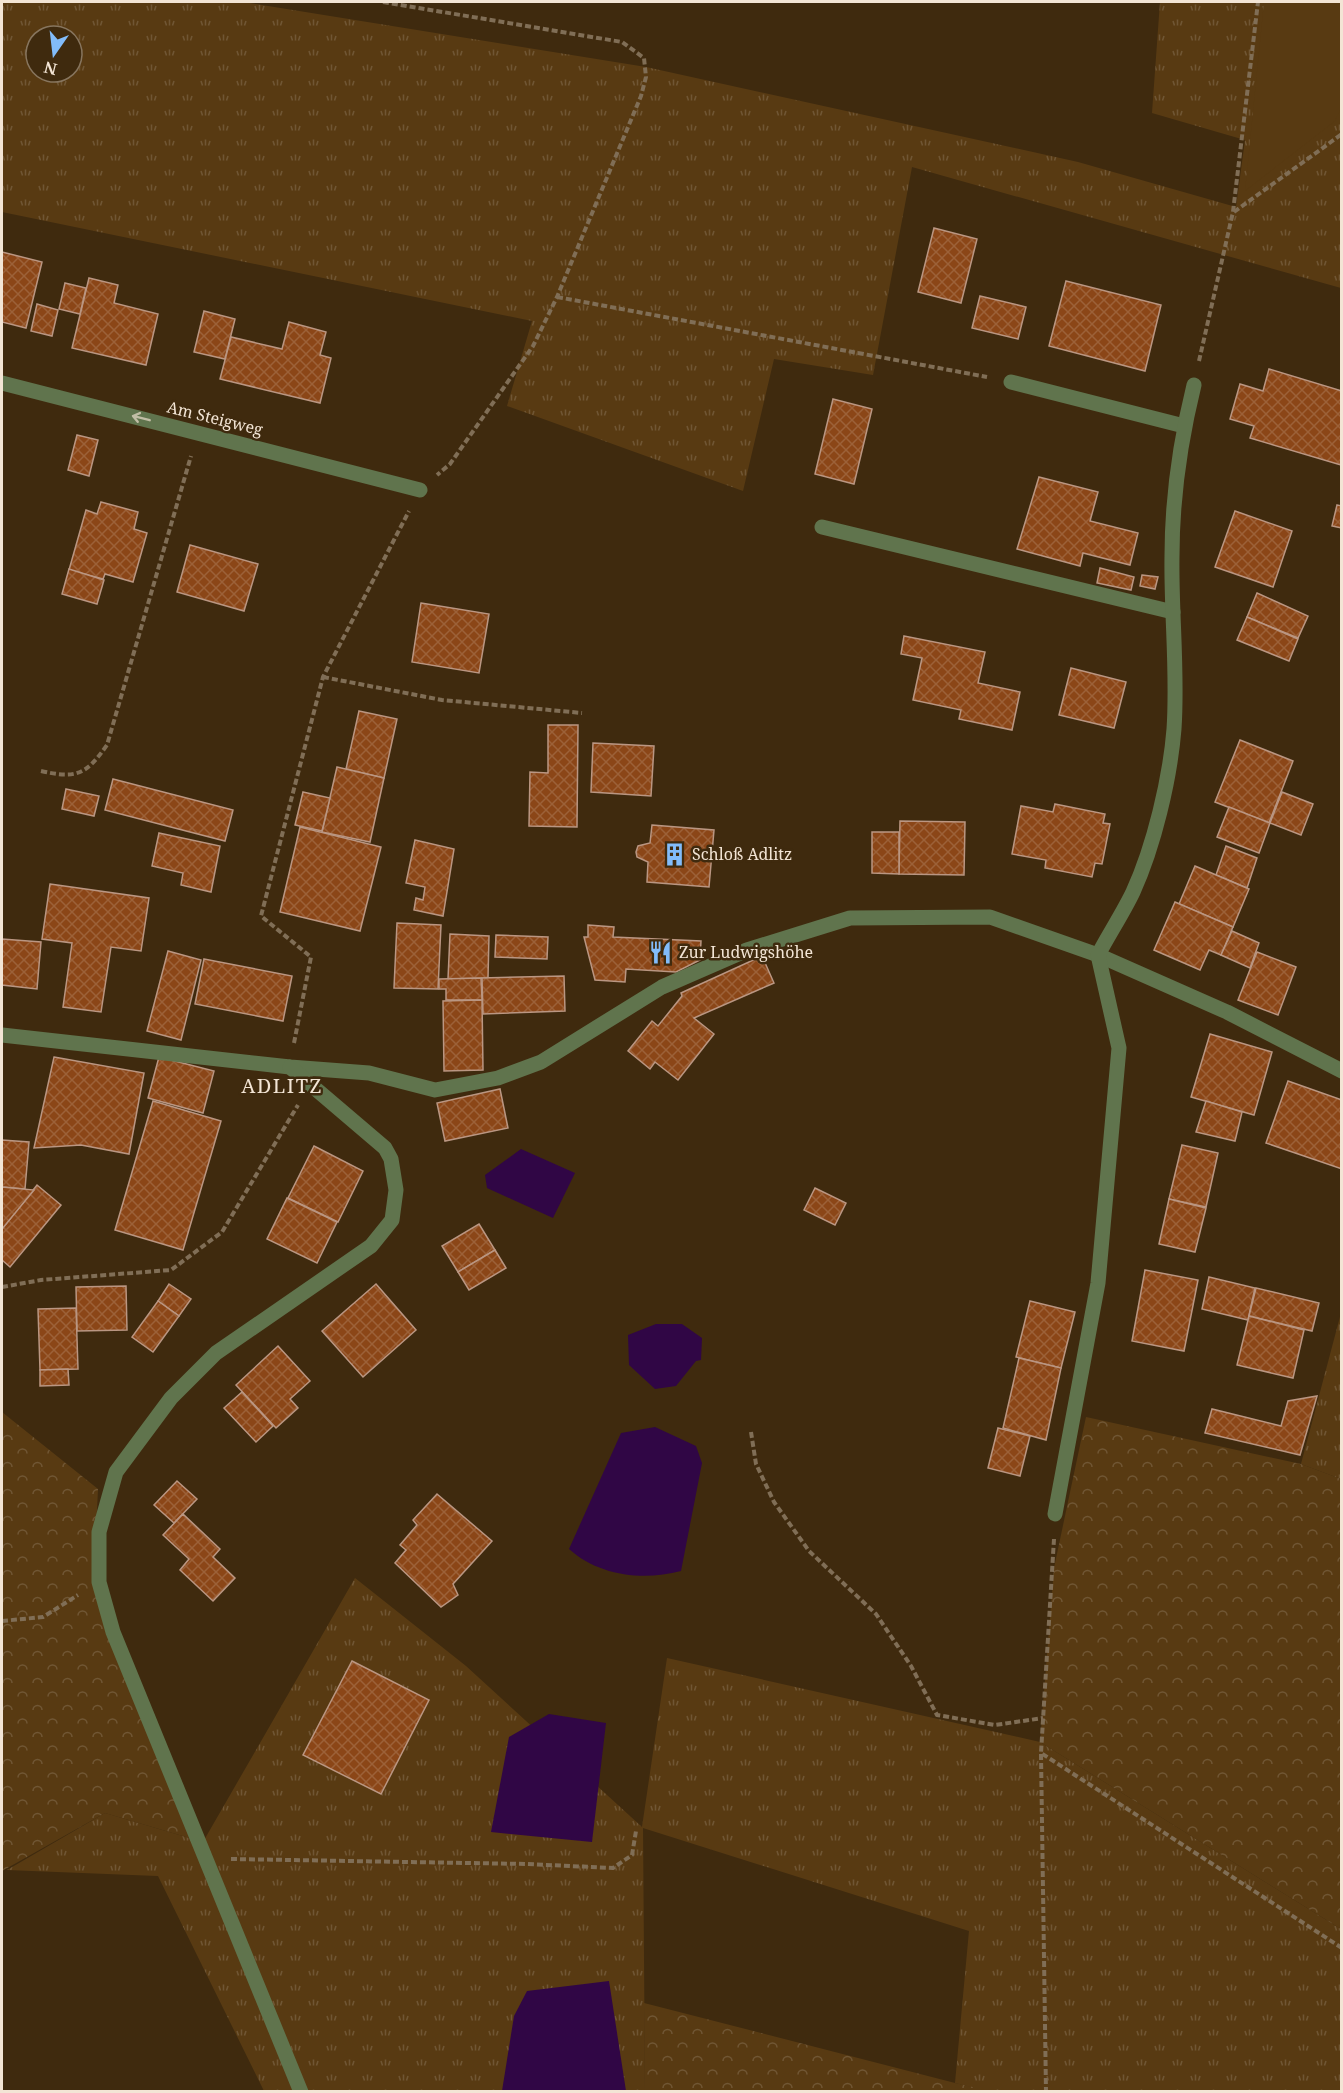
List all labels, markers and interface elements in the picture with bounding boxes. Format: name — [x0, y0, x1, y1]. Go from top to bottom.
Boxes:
north arrow — [24, 24, 84, 84]
text: N — [41, 56, 59, 81]
street label: Am Steigweg — [165, 395, 266, 441]
one-way arrow — [132, 411, 151, 423]
building icon: Schloß Adlitz — [661, 841, 687, 867]
place label: Schloß Adlitz — [692, 843, 792, 865]
restaurant icon: Zur Ludwigshöhe — [648, 939, 674, 965]
place label: Zur Ludwigshöhe — [679, 941, 813, 963]
district label: ADLITZ — [241, 1072, 323, 1099]

